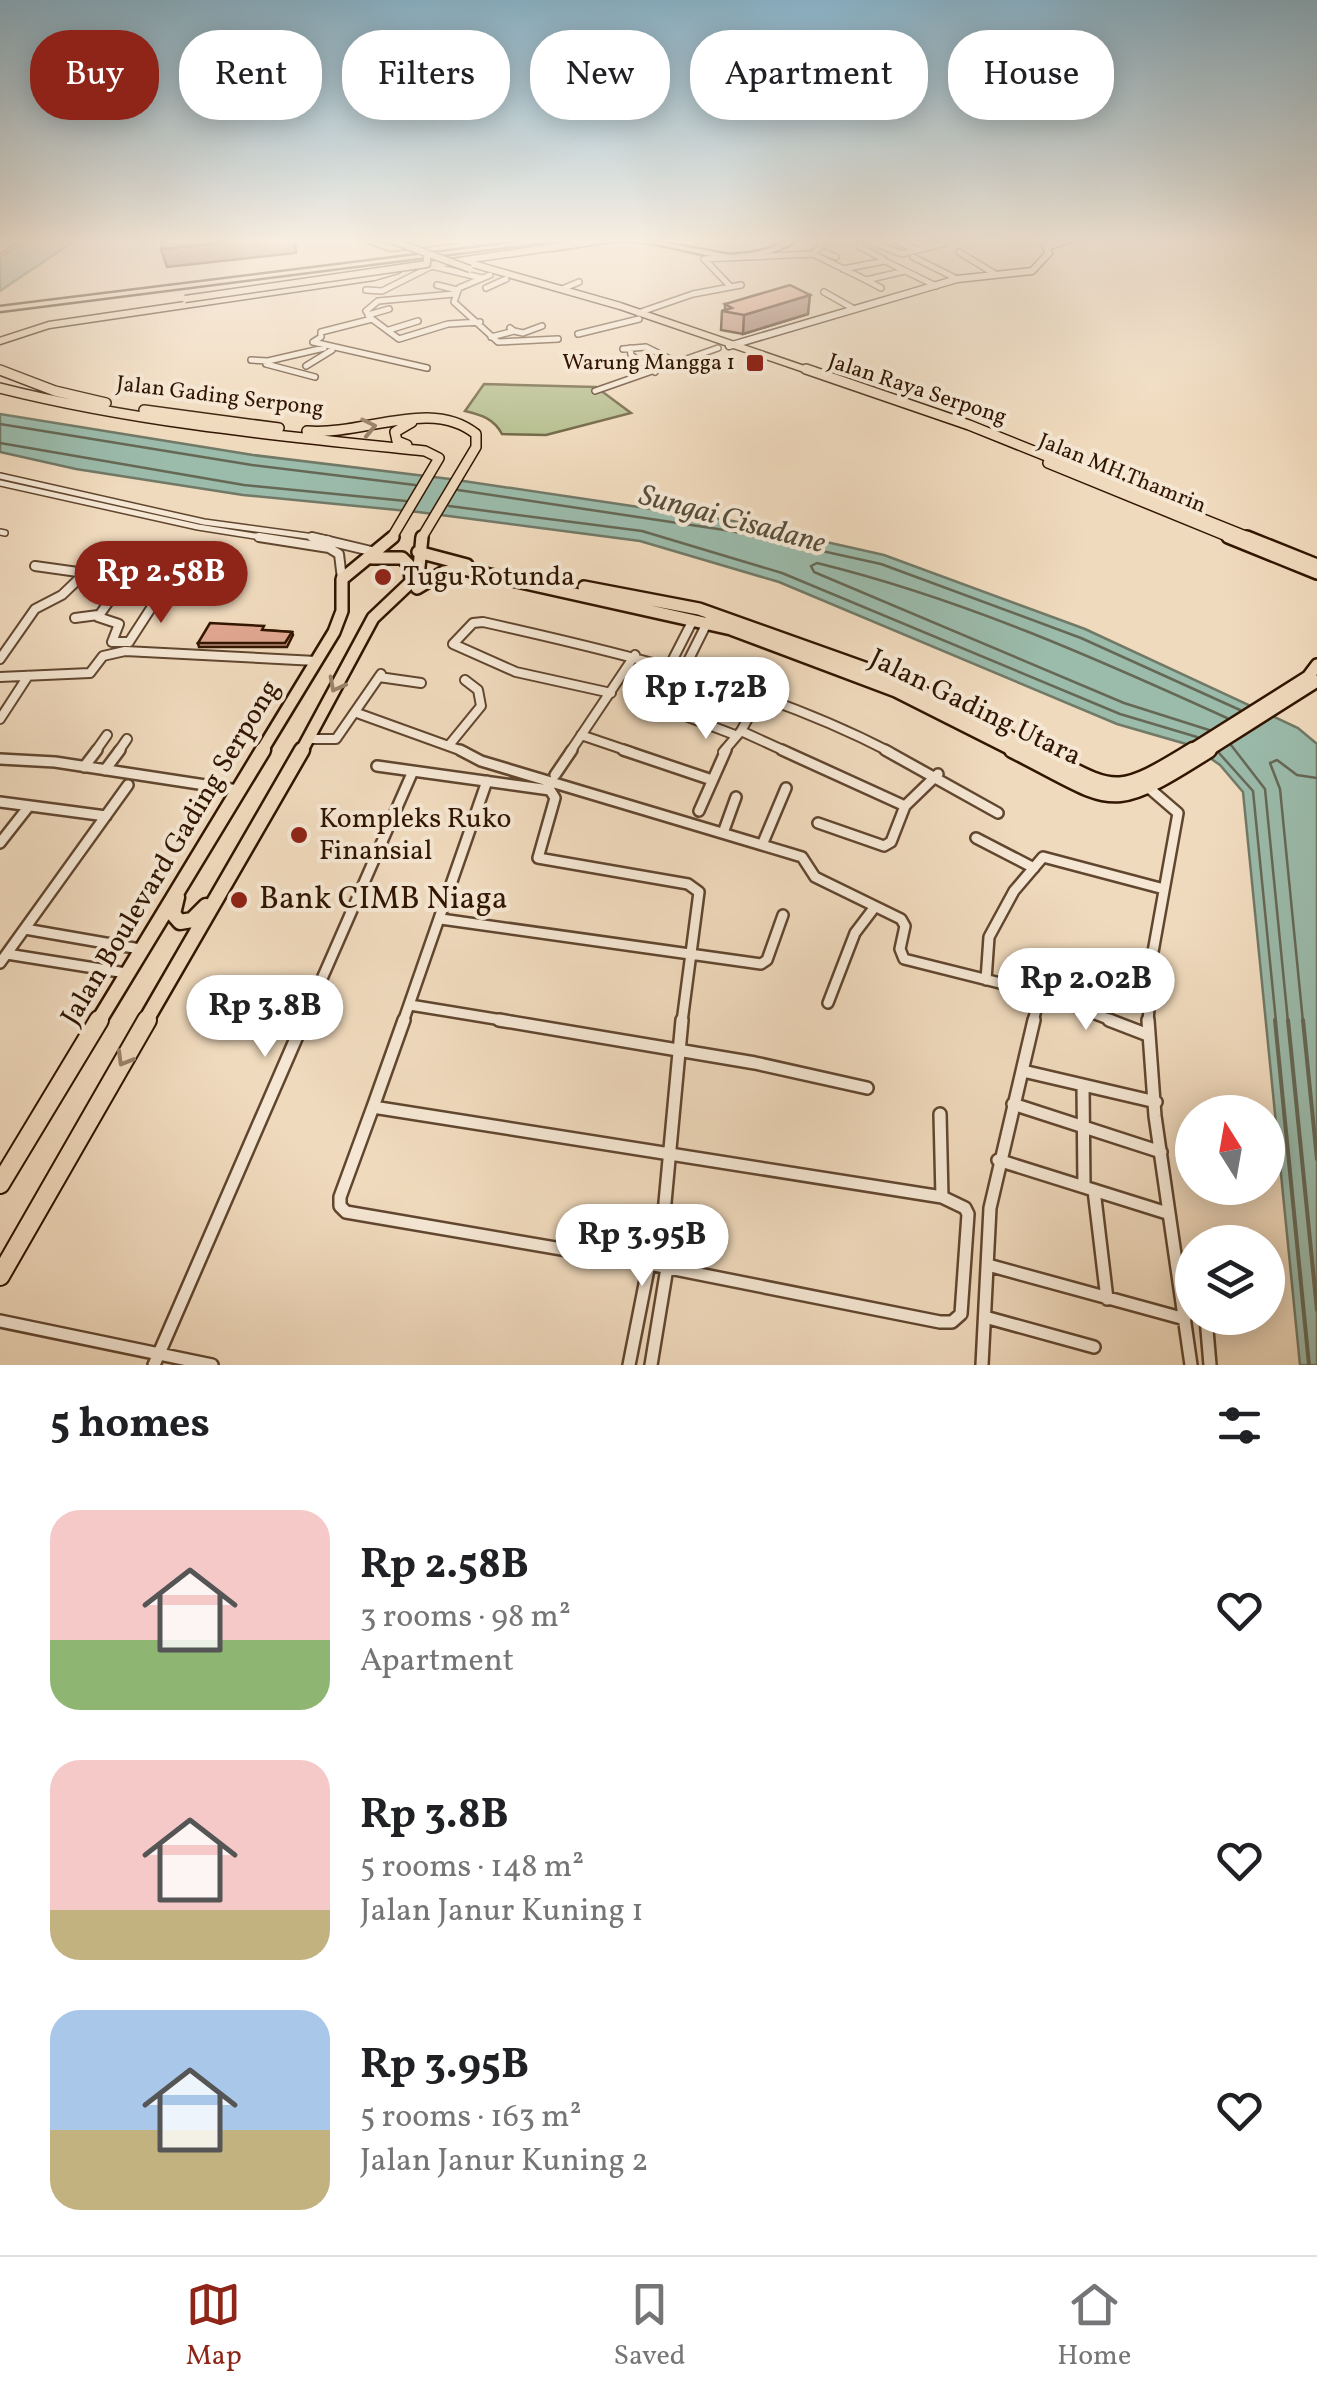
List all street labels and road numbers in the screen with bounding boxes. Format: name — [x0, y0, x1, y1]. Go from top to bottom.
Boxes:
street label: Jalan Raya Serpong — [824, 346, 1010, 434]
street label: Jalan Gading Serpong — [115, 369, 325, 425]
street label: Jalan MH.Thamrin — [1033, 426, 1211, 522]
street label: Jalan Gading Utara — [862, 640, 1088, 776]
street label: Jalan Boulevard Gading Serpong — [52, 673, 290, 1033]

